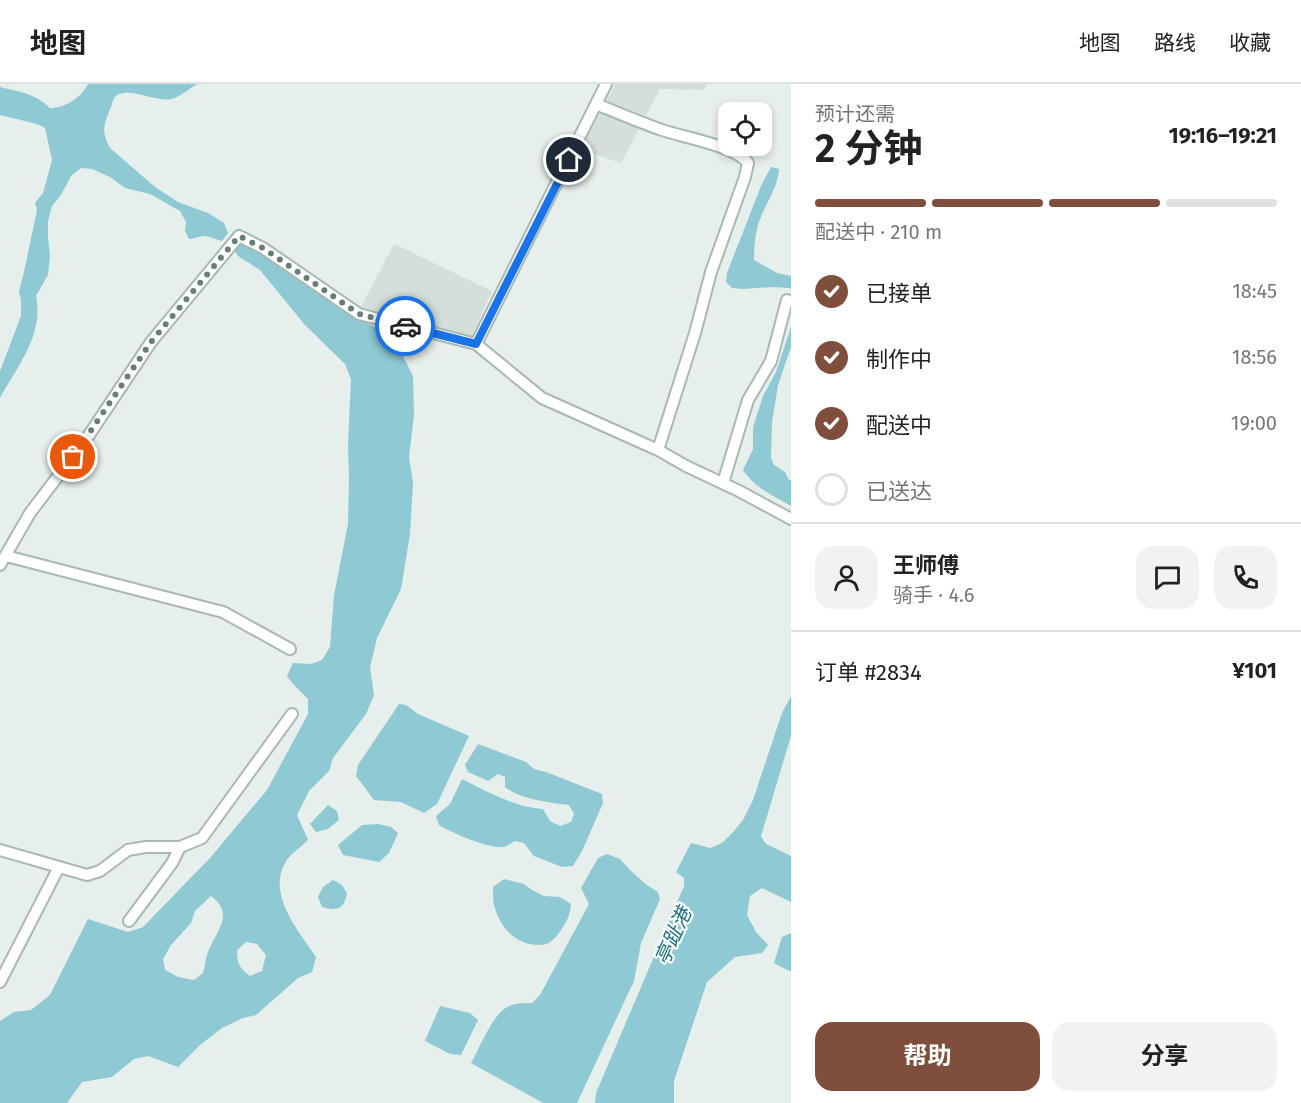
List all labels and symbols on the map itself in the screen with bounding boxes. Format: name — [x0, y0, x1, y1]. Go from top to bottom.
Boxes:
pin — [543, 134, 594, 185]
courier — [375, 296, 435, 356]
pin — [47, 431, 98, 482]
water label: 亭趾港 — [650, 901, 697, 968]

